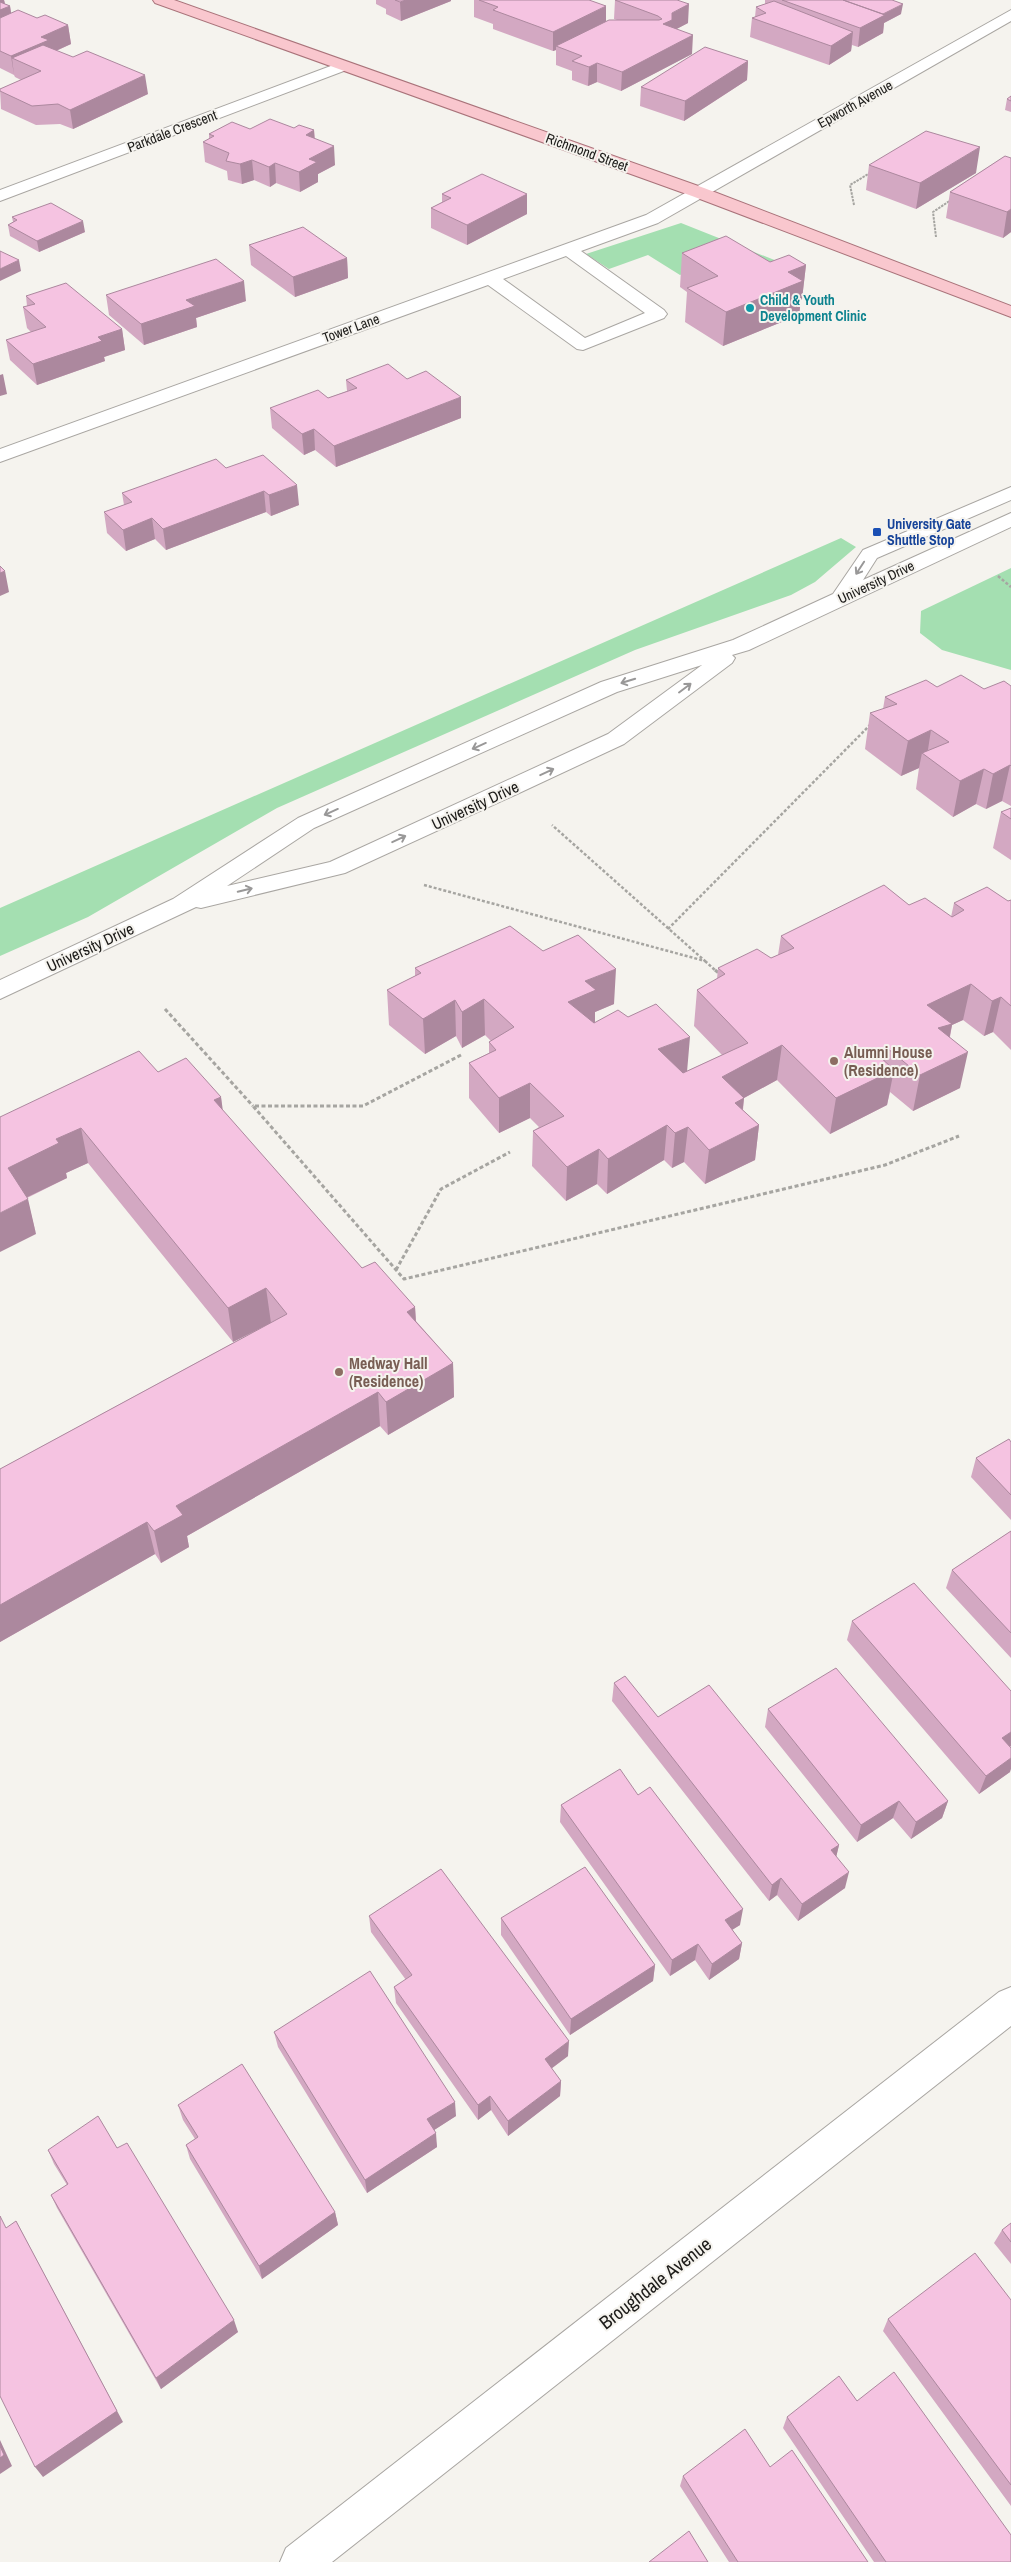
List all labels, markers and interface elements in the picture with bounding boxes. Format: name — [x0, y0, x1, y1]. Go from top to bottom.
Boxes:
street label: Epworth Avenue — [814, 76, 896, 132]
street label: Parkdale Crescent — [125, 106, 219, 156]
street label: Richmond Street — [543, 129, 631, 175]
place label: Child & Youth Development Clinic — [760, 291, 867, 325]
marker: Child & Youth Development Clinic — [744, 302, 756, 314]
street label: Tower Lane — [320, 309, 382, 347]
place label: University Gate Shuttle Stop — [887, 515, 971, 549]
marker: University Gate Shuttle Stop — [871, 526, 883, 538]
street label: University Drive — [835, 556, 917, 608]
one-way arrow — [855, 561, 865, 575]
one-way arrow — [621, 677, 636, 686]
one-way arrow — [678, 682, 691, 693]
one-way arrow — [472, 741, 487, 751]
one-way arrow — [539, 766, 554, 776]
street label: University Drive — [428, 775, 522, 835]
one-way arrow — [324, 808, 339, 818]
one-way arrow — [391, 834, 406, 844]
one-way arrow — [237, 885, 253, 894]
street label: University Drive — [43, 917, 137, 977]
place label: Alumni House (Residence) — [844, 1041, 932, 1081]
marker: Alumni House (Residence) — [828, 1055, 840, 1067]
place label: Medway Hall (Residence) — [349, 1352, 428, 1392]
marker: Medway Hall (Residence) — [333, 1366, 345, 1378]
street label: Broughdale Avenue — [594, 2231, 716, 2335]

